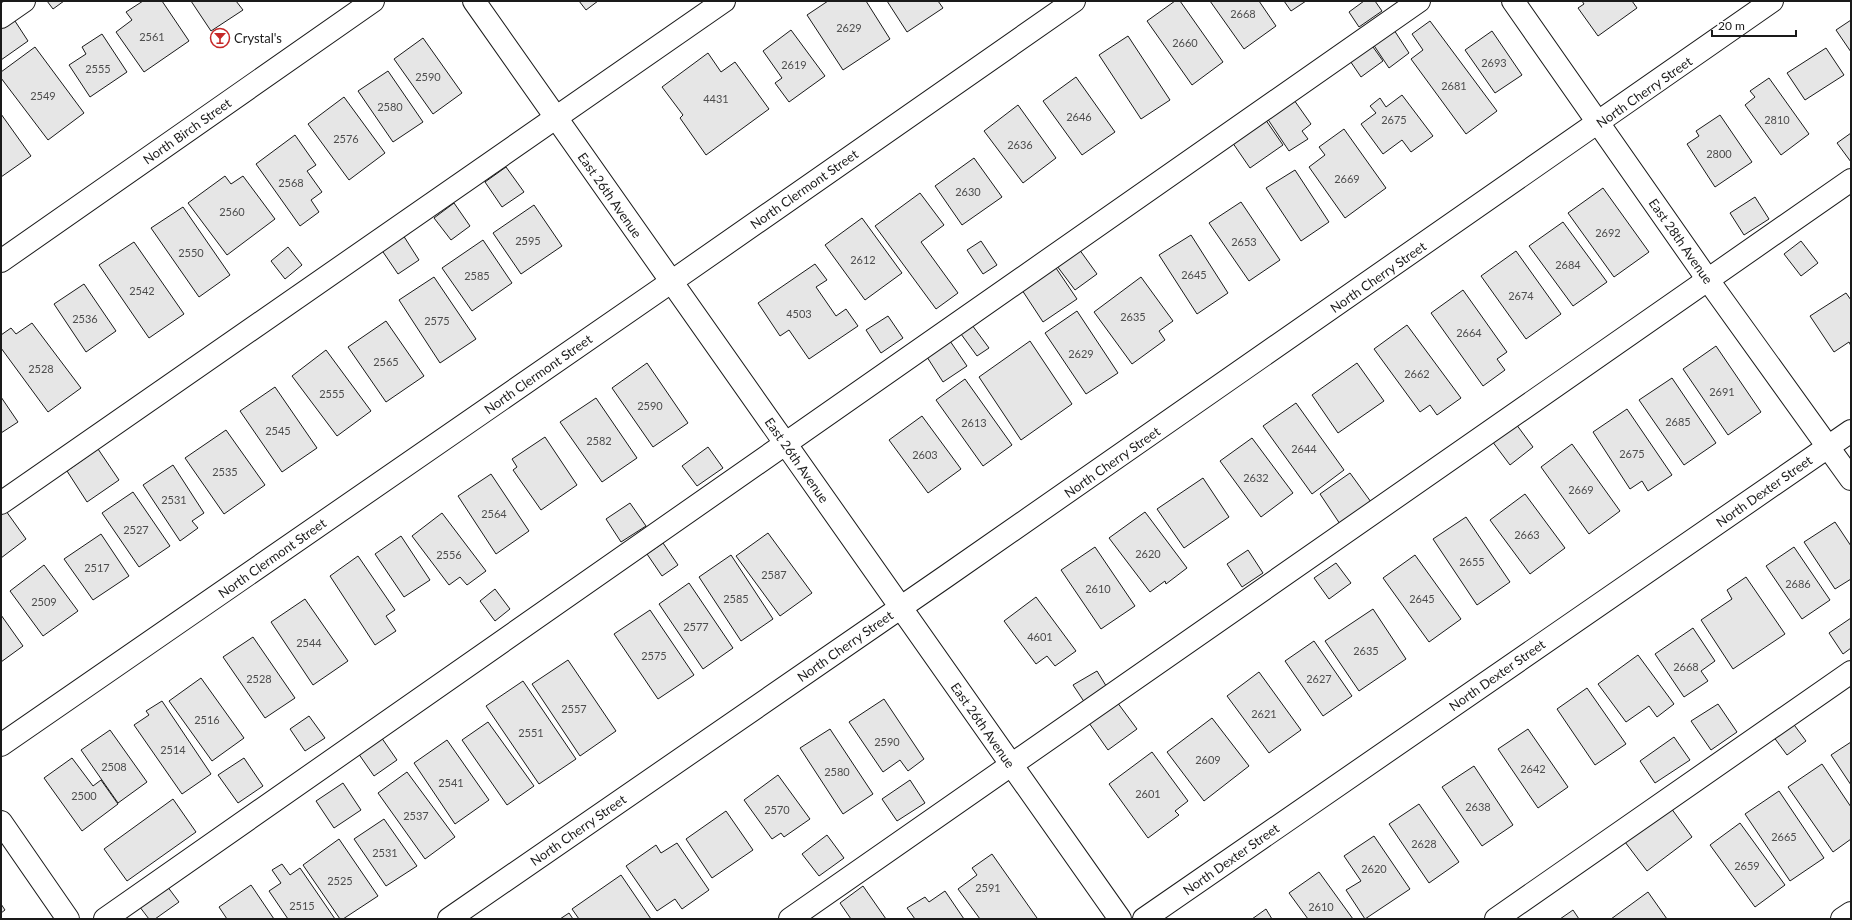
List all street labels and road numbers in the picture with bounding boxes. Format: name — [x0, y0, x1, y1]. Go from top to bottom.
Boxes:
street label: North Cherry Street — [1593, 53, 1695, 131]
street label: North Birch Street — [140, 94, 234, 167]
street label: North Clermont Street — [747, 146, 861, 232]
street label: East 26th Avenue — [575, 149, 645, 241]
street label: East 28th Avenue — [1646, 195, 1716, 287]
street label: North Cherry Street — [1327, 238, 1429, 316]
street label: North Clermont Street — [481, 331, 595, 417]
street label: East 26th Avenue — [762, 414, 832, 506]
street label: North Cherry Street — [1061, 423, 1163, 501]
street label: North Dexter Street — [1713, 452, 1815, 530]
street label: North Clermont Street — [215, 515, 329, 601]
street label: North Cherry Street — [794, 607, 896, 685]
street label: North Dexter Street — [1446, 636, 1548, 714]
street label: East 26th Avenue — [948, 679, 1018, 771]
street label: North Cherry Street — [527, 791, 629, 869]
street label: North Dexter Street — [1180, 820, 1282, 898]

